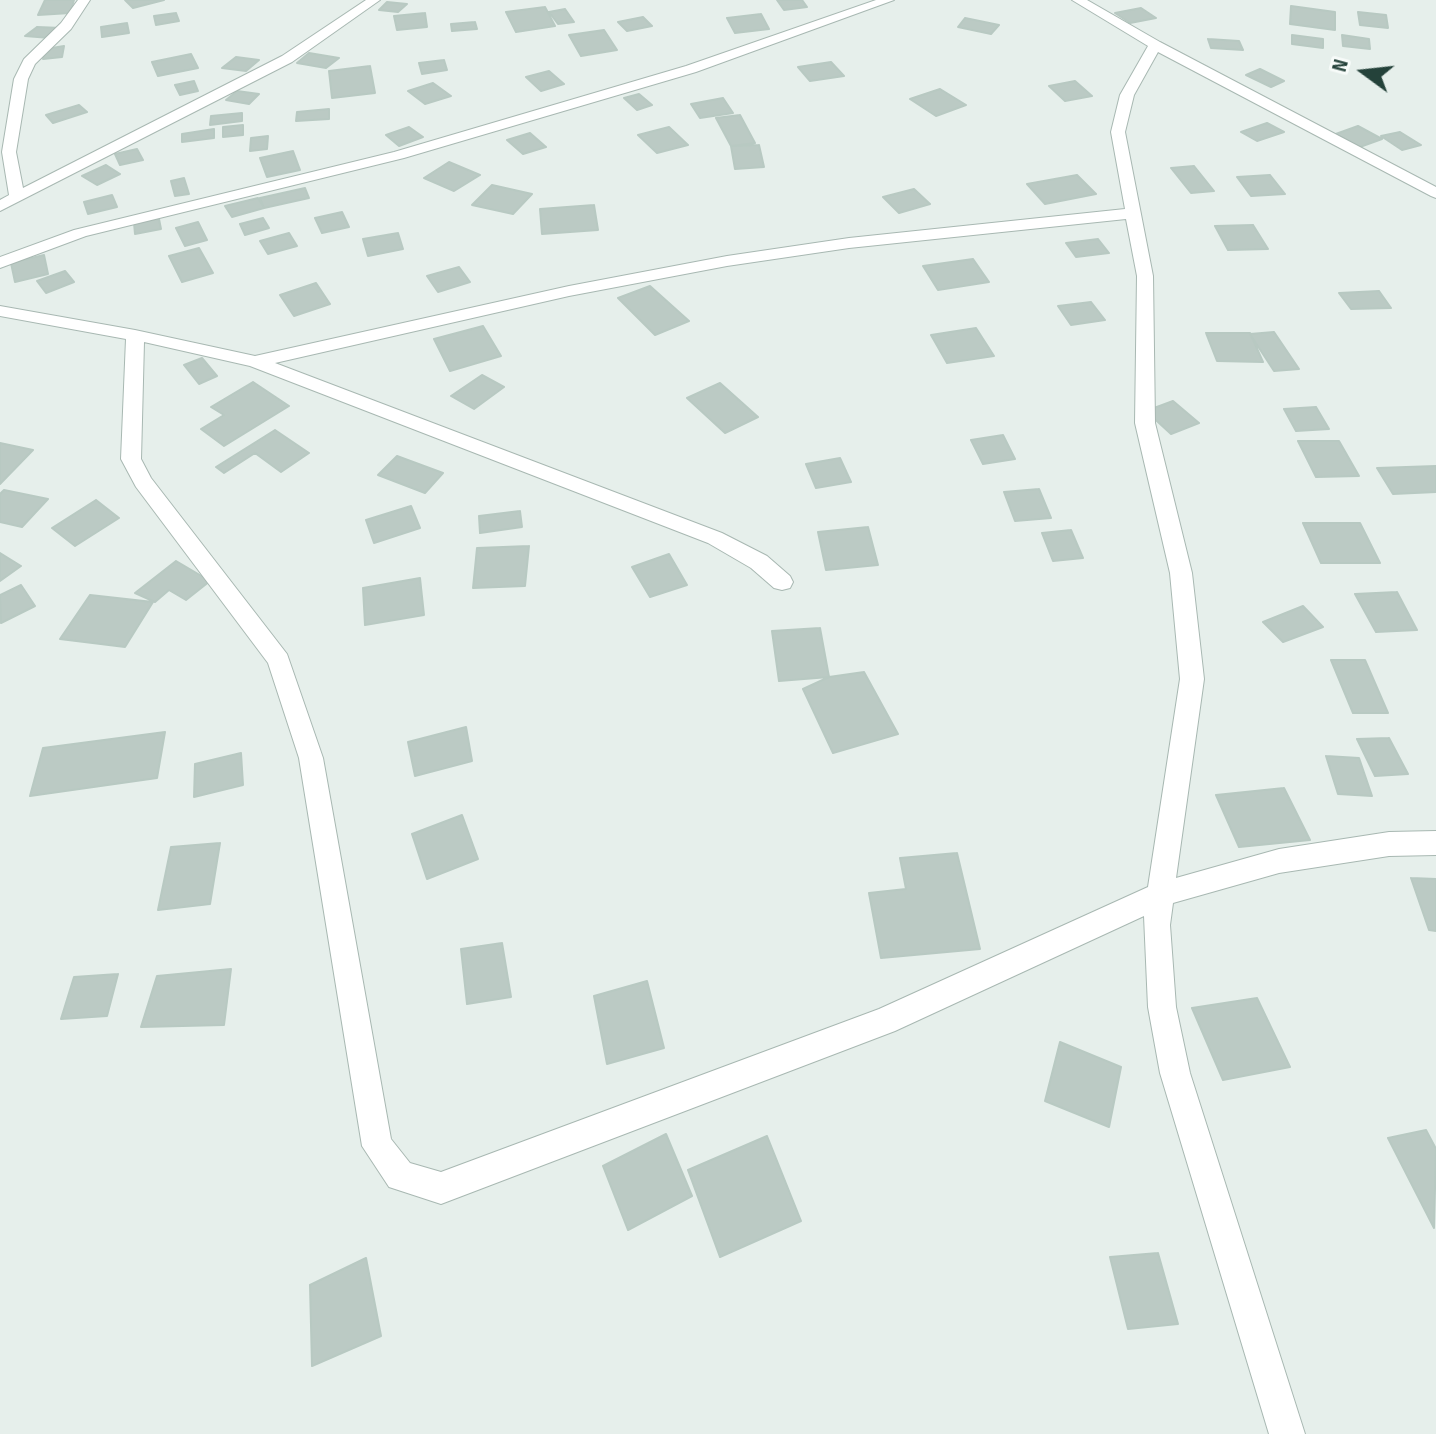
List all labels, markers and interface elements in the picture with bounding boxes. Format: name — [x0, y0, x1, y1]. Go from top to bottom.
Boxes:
north arrow — [1324, 32, 1404, 112]
text: N — [1326, 56, 1355, 75]

